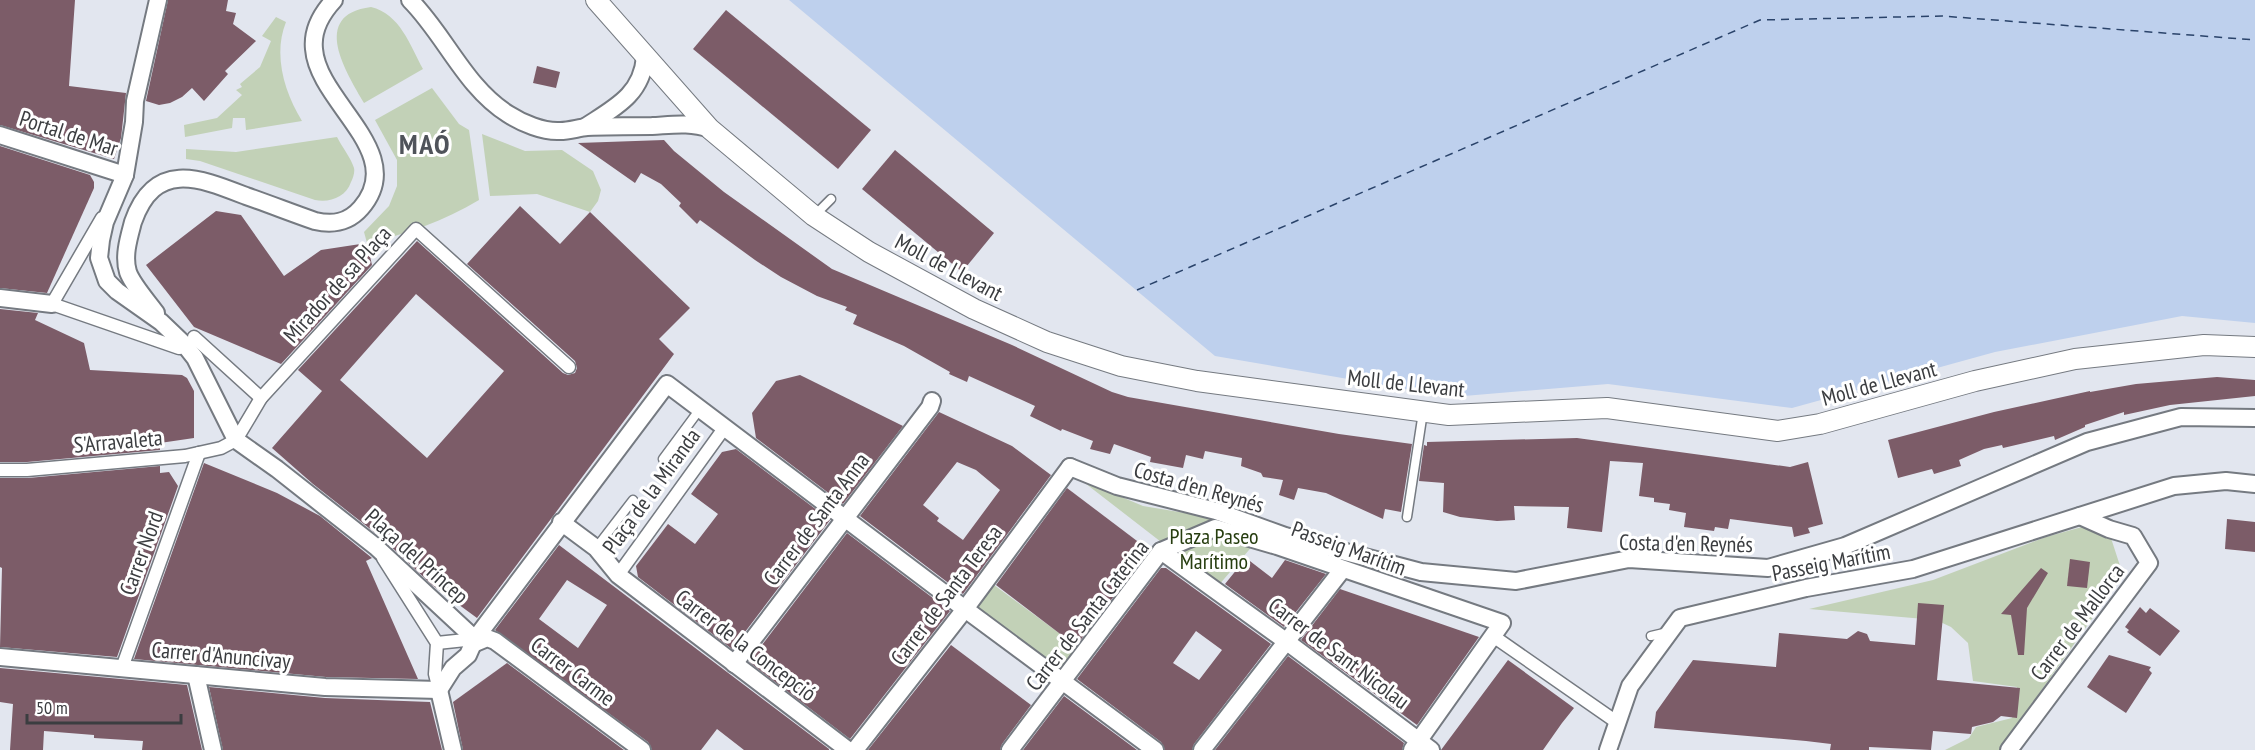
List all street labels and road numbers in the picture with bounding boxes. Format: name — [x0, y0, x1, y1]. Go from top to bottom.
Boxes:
street label: Portal de Mar — [16, 104, 122, 162]
street label: Mirador de sa Plaça — [277, 220, 397, 348]
street label: Moll de Llevant — [890, 227, 1008, 307]
street label: Moll de Llevant — [1819, 354, 1939, 412]
street label: Moll de Llevant — [1346, 363, 1466, 403]
street label: S'Arravaleta — [73, 423, 163, 459]
street label: Plaça de la Miranda — [596, 423, 706, 559]
street label: Carrer de Santa Anna — [757, 447, 875, 591]
street label: Costa d'en Reynés — [1131, 455, 1267, 519]
street label: Plaça del Príncep — [360, 502, 474, 610]
street label: Carrer Nord — [113, 507, 169, 599]
street label: Passeig Marítim — [1288, 514, 1410, 582]
street label: Carrer de Santa Teresa — [884, 519, 1008, 671]
street label: Costa d'en Reynés — [1619, 528, 1753, 558]
street label: Carrer de Santa Caterina — [1019, 534, 1155, 696]
street label: Passeig Marítim — [1770, 537, 1892, 587]
street label: Carrer de Mallorca — [2024, 558, 2130, 686]
street label: Carrer de la Concepció — [670, 583, 822, 707]
street label: Carrer de Sant Nicolau — [1263, 591, 1415, 715]
street label: Carrer Carme — [525, 630, 621, 712]
street label: Carrer d'Anuncivay — [150, 635, 292, 675]

